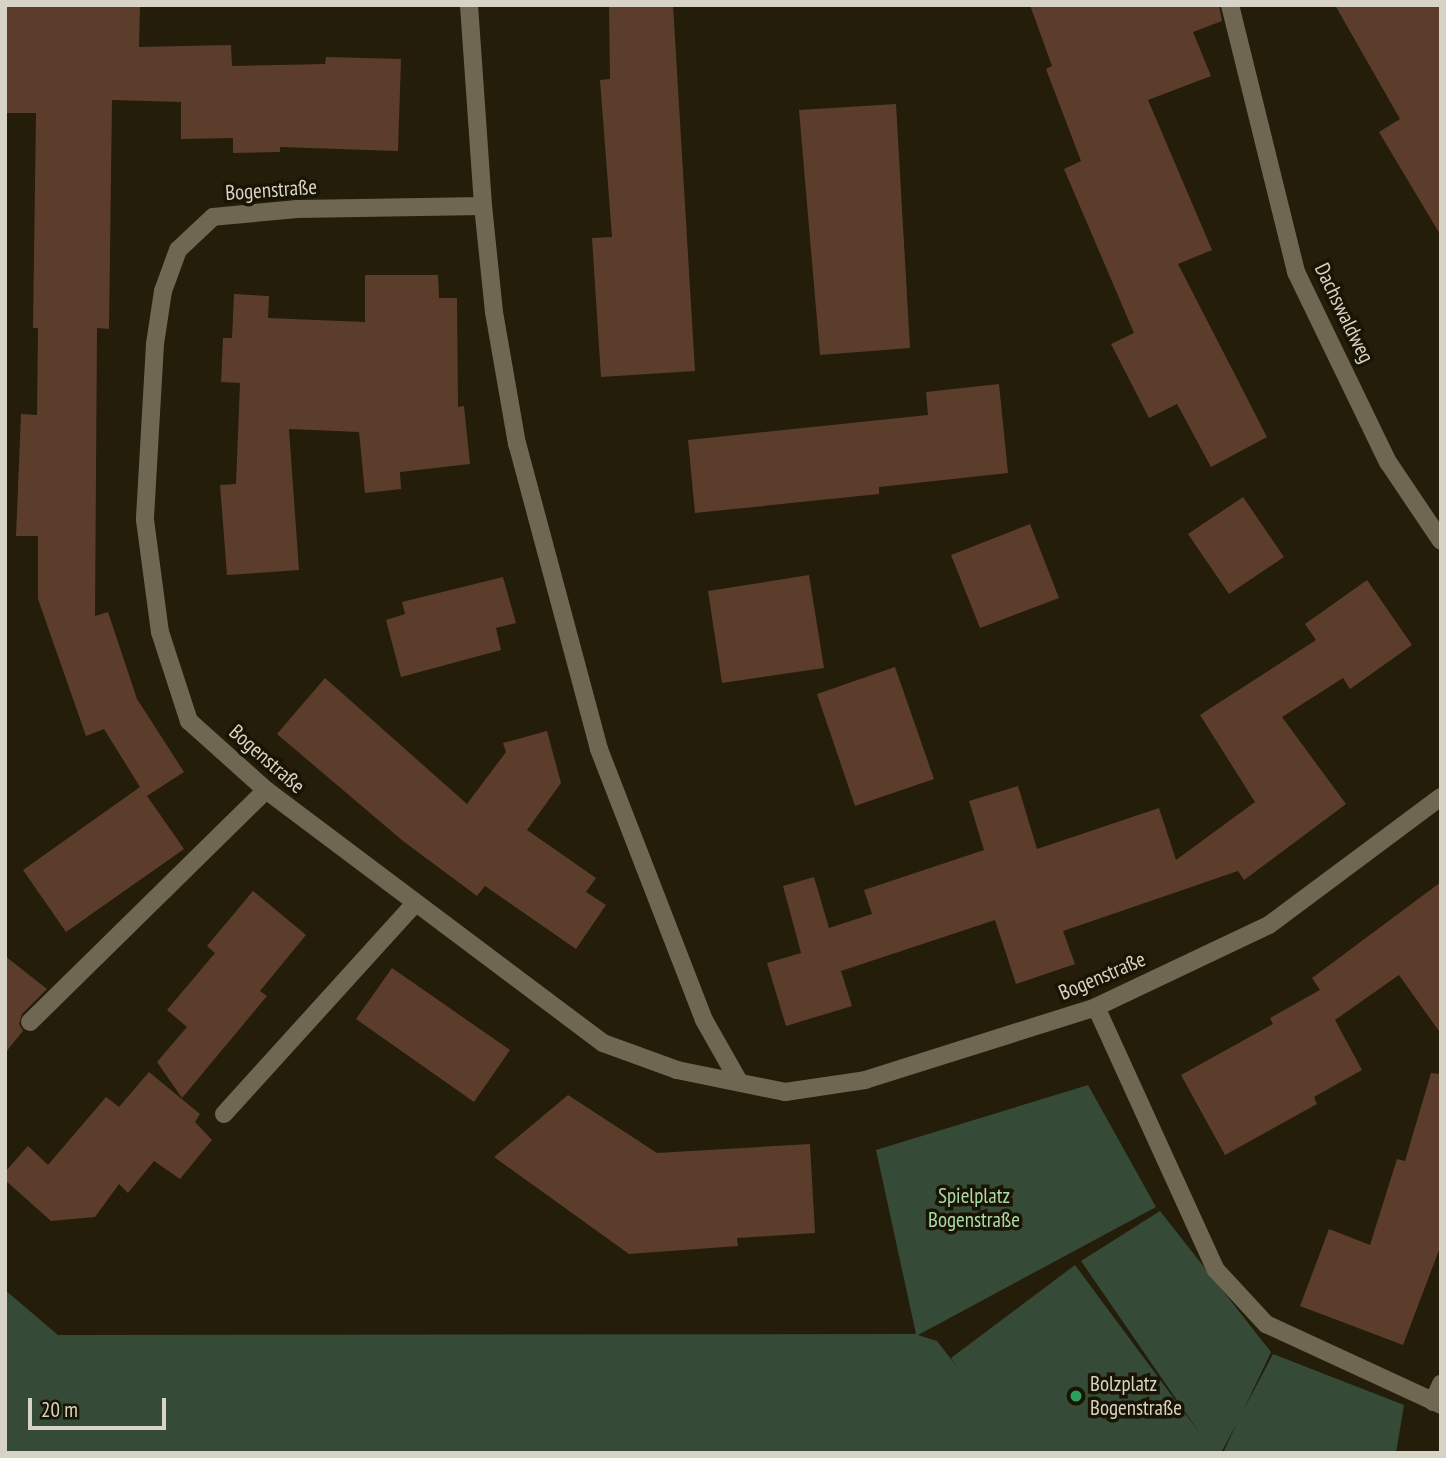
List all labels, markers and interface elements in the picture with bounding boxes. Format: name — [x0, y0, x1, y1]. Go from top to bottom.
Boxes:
street label: Bogenstraße — [224, 174, 318, 206]
street label: Dachswaldweg — [1309, 259, 1379, 367]
street label: Bogenstraße — [224, 719, 310, 799]
street label: Bogenstraße — [1055, 946, 1149, 1006]
park label: Spielplatz Bogenstraße — [928, 1183, 1020, 1233]
place label: Bolzplatz Bogenstraße — [1090, 1371, 1182, 1421]
scale bar — [32, 1384, 170, 1428]
marker: Bolzplatz Bogenstraße — [1068, 1388, 1084, 1404]
text: 20 m — [41, 1396, 78, 1423]

